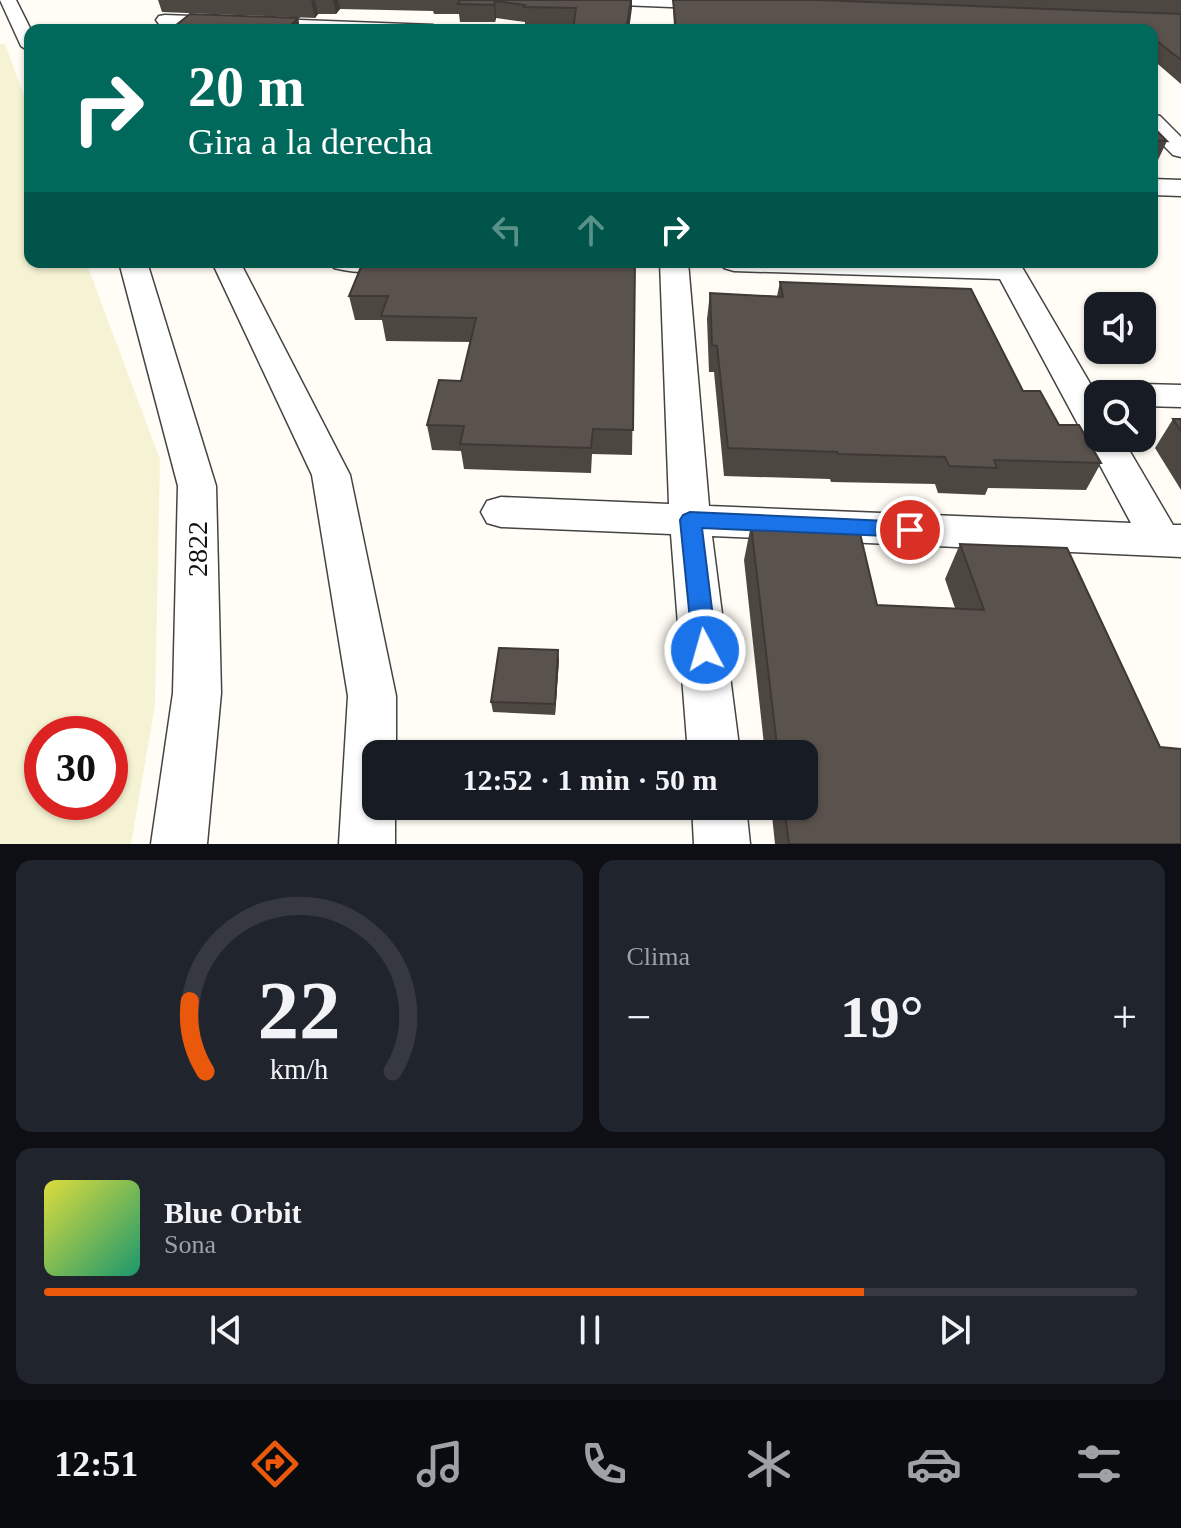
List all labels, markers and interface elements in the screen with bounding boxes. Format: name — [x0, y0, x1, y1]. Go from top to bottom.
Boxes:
icon: right — [56, 56, 160, 160]
text: 20 m — [188, 56, 305, 118]
text: Gira a la derecha — [188, 122, 433, 162]
icon: left — [485, 208, 529, 252]
icon: ahead — [569, 208, 613, 252]
icon: right — [653, 208, 697, 252]
map controls — [1084, 292, 1156, 452]
button: sound — [1084, 292, 1156, 364]
button: search — [1084, 380, 1156, 452]
pin — [876, 496, 944, 564]
icon: arrive — [888, 508, 932, 552]
street label: 2822 — [182, 521, 213, 577]
position arrow — [663, 608, 747, 692]
speed limit sign: 30 — [24, 716, 128, 820]
text: 12:52 · 1 min · 50 m — [463, 763, 718, 796]
text: Clima — [627, 942, 690, 971]
text: 22 — [258, 964, 341, 1056]
text: 19° — [840, 984, 924, 1050]
text: − — [627, 993, 651, 1042]
text: + — [1112, 993, 1137, 1042]
text: km/h — [270, 1054, 329, 1085]
text: Blue Orbit — [164, 1196, 302, 1229]
text: Sona — [164, 1230, 216, 1259]
icon: previous — [204, 1308, 248, 1352]
icon: pause — [568, 1308, 612, 1352]
icon: next — [933, 1308, 977, 1352]
icon: directions — [247, 1436, 303, 1492]
icon: music — [412, 1436, 468, 1492]
icon: phone — [576, 1436, 632, 1492]
icon: climate — [741, 1436, 797, 1492]
icon: car — [906, 1436, 962, 1492]
icon: filters — [1071, 1436, 1127, 1492]
text: 12:51 — [54, 1444, 138, 1484]

